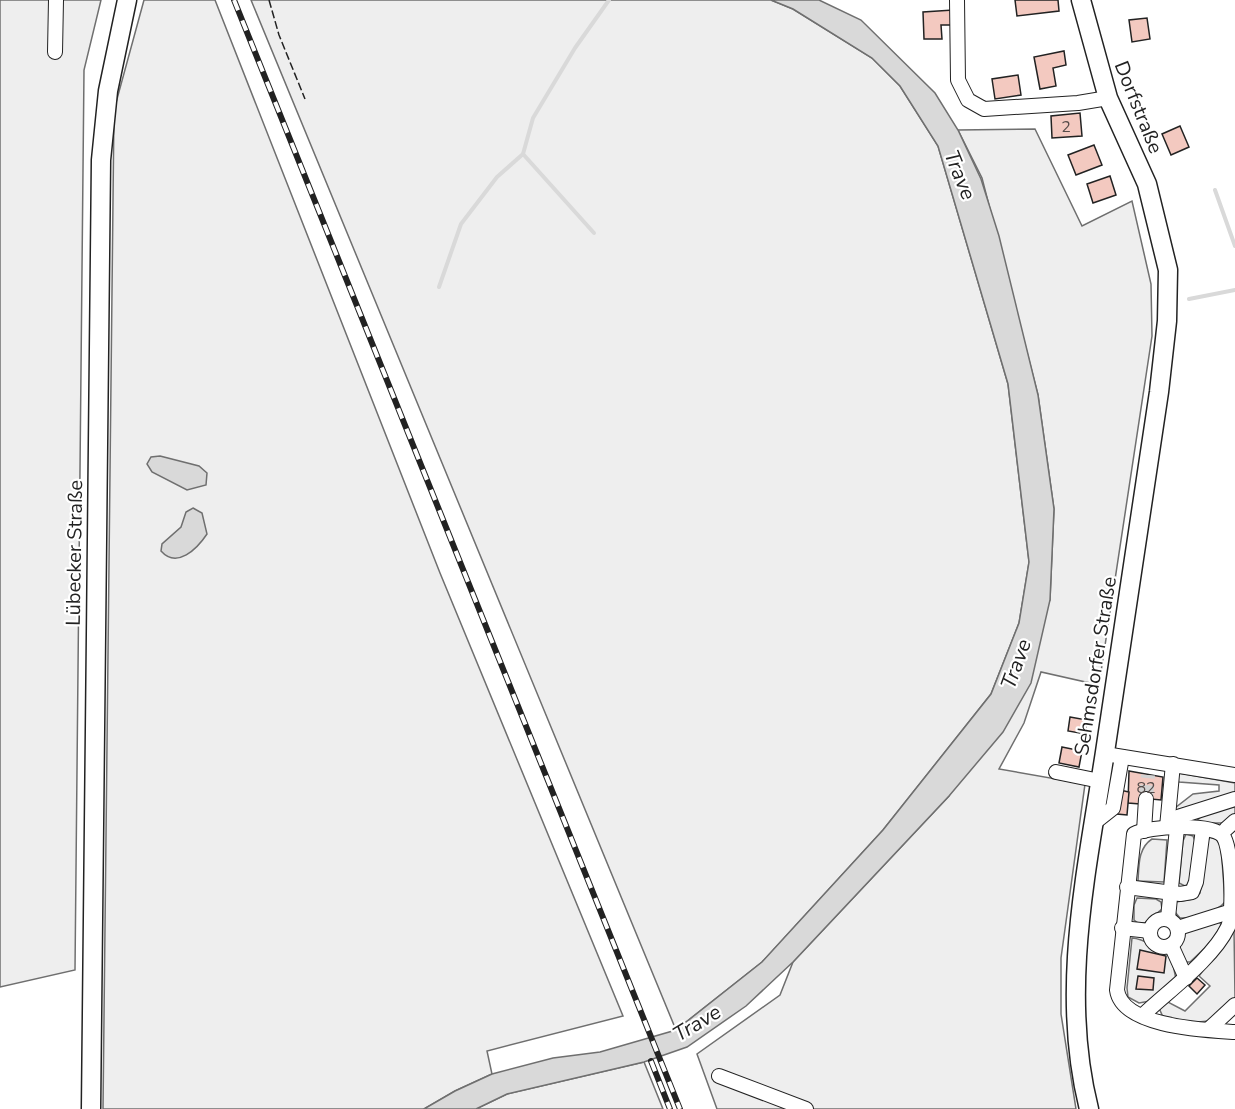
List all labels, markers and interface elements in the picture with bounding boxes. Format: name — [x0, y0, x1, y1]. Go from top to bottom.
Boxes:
street label: Dorfstraße — [1108, 57, 1169, 157]
house number: 2 — [1061, 116, 1071, 138]
water label: Trave — [937, 146, 983, 204]
street label: Lübecker Straße — [60, 480, 89, 626]
street label: Sehmsdorfer Straße — [1068, 575, 1123, 757]
water label: Trave — [994, 635, 1038, 693]
house number: 82 — [1136, 777, 1156, 799]
water label: Trave — [668, 998, 726, 1048]

